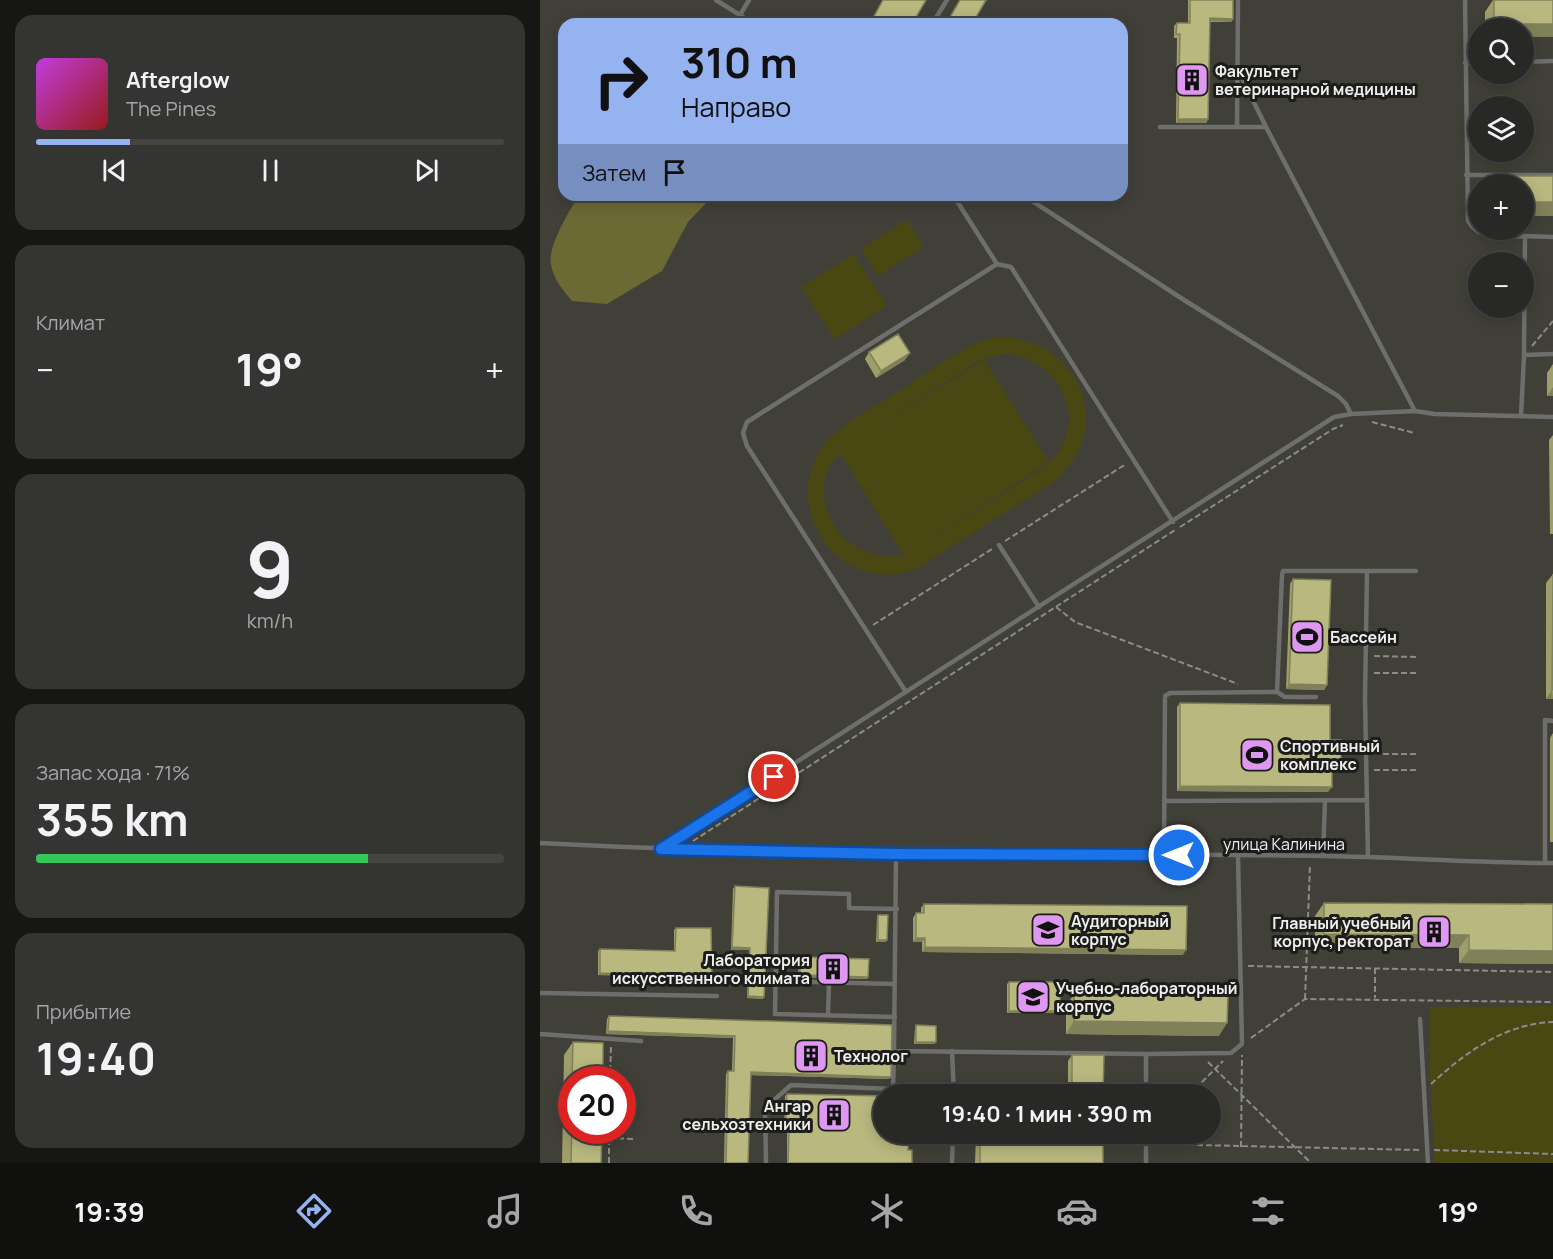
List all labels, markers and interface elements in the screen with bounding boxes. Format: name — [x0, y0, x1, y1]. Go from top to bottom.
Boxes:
map controls — [1468, 18, 1534, 318]
button: search — [1468, 18, 1534, 84]
text: 310 m — [681, 33, 798, 91]
icon: right — [582, 42, 660, 120]
place label: Факультет ветеринарной медицины — [1215, 60, 1416, 100]
building icon: Факультет ветеринарной медицины — [1174, 62, 1210, 98]
text: Afterglow — [126, 65, 230, 95]
text: Направо — [681, 88, 791, 125]
text: The Pines — [126, 95, 216, 122]
button: layers — [1468, 96, 1534, 162]
icon: previous — [98, 154, 131, 187]
icon: pause — [254, 154, 287, 187]
icon: next — [410, 154, 443, 187]
icon: arrive — [658, 156, 691, 189]
text: Затем — [582, 158, 646, 188]
button: + — [1468, 174, 1534, 240]
button: − — [1468, 252, 1534, 318]
text: Климат — [36, 309, 105, 336]
text: 19° — [235, 338, 303, 400]
text: − — [36, 347, 54, 392]
text: + — [485, 347, 504, 392]
text: 9 — [246, 515, 294, 621]
text: km/h — [247, 607, 293, 634]
sports icon: Бассейн — [1289, 619, 1325, 655]
place label: Бассейн — [1330, 626, 1397, 648]
place label: Спортивный комплекс — [1280, 735, 1380, 775]
sports icon: Спортивный комплекс — [1239, 737, 1275, 773]
pin — [748, 751, 799, 802]
text: Запас хода · 71% — [36, 759, 190, 786]
icon: arrive — [757, 760, 790, 793]
text: 355 km — [36, 788, 189, 850]
position arrow — [1147, 823, 1211, 887]
street label: улица Калинина — [1223, 833, 1345, 855]
place label: Аудиторный корпус — [1071, 910, 1169, 950]
school or university icon: Аудиторный корпус — [1030, 912, 1066, 948]
place label: Главный учебный корпус, ректорат — [1272, 912, 1411, 952]
building icon: Главный учебный корпус, ректорат — [1416, 914, 1452, 950]
place label: Лаборатория искусственного климата — [612, 949, 810, 989]
building icon: Лаборатория искусственного климата — [815, 951, 851, 987]
place label: Учебно-лабораторный корпус — [1056, 977, 1238, 1017]
school or university icon: Учебно-лабораторный корпус — [1015, 979, 1051, 1015]
text: Прибытие — [36, 998, 131, 1025]
text: 19:40 — [36, 1027, 156, 1089]
building icon: Технолог — [793, 1038, 829, 1074]
place label: Технолог — [834, 1045, 908, 1067]
speed limit sign: 20 — [558, 1066, 636, 1144]
place label: Ангар сельхозтехники — [682, 1095, 811, 1135]
building icon: Ангар сельхозтехники — [816, 1097, 852, 1133]
text: 19:40 · 1 мин · 390 m — [942, 1099, 1152, 1129]
icon: directions — [293, 1190, 335, 1232]
icon: music — [484, 1190, 526, 1232]
icon: phone — [675, 1190, 717, 1232]
icon: climate — [866, 1190, 908, 1232]
icon: car — [1056, 1190, 1098, 1232]
icon: filters — [1247, 1190, 1289, 1232]
text: 19:39 — [74, 1193, 145, 1230]
text: 19° — [1438, 1193, 1479, 1230]

